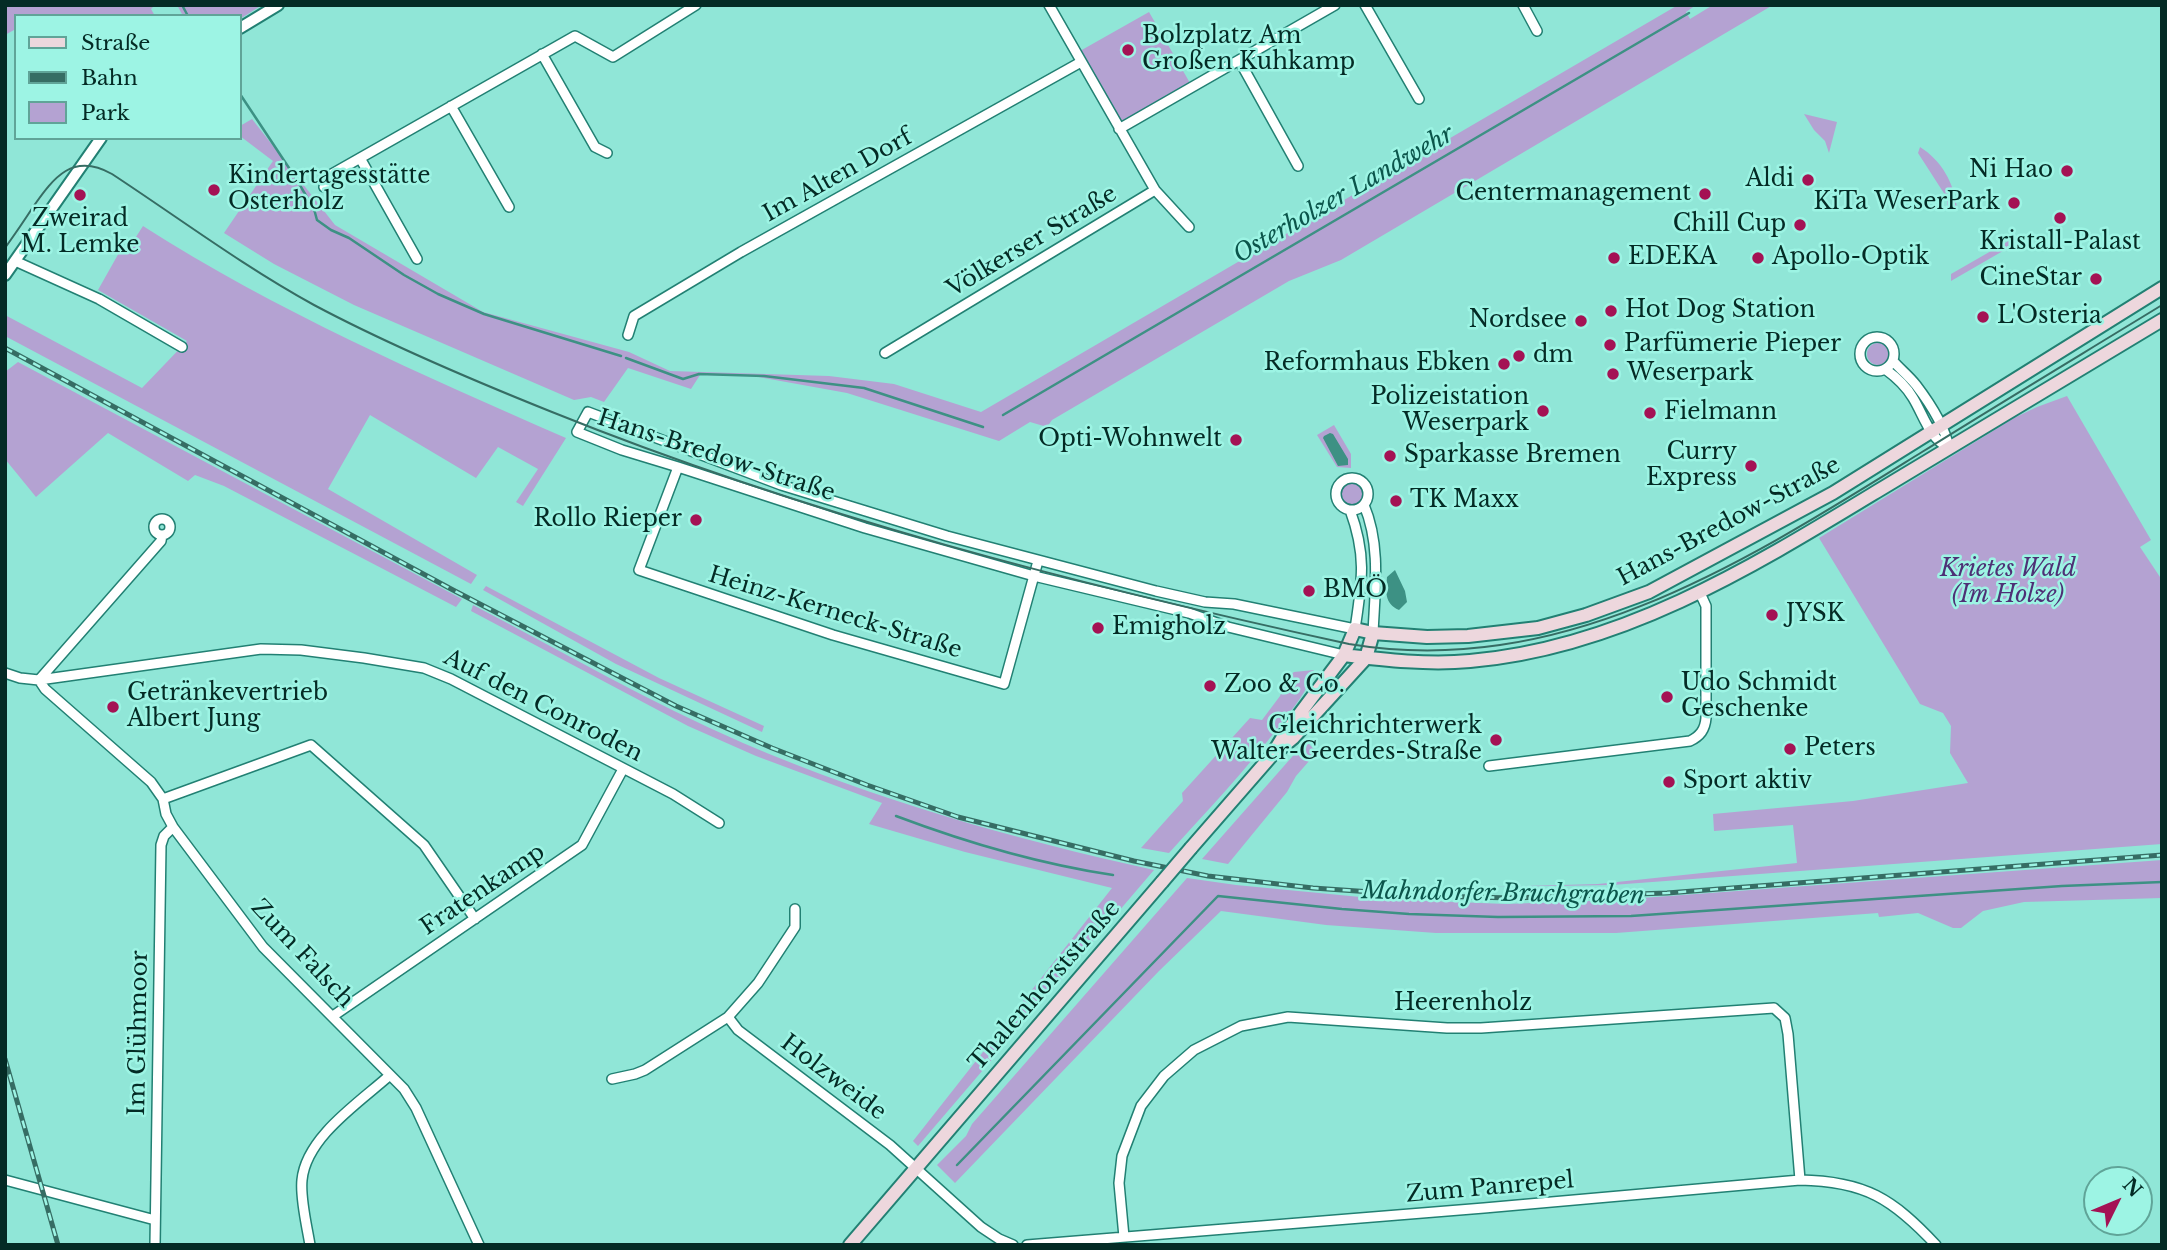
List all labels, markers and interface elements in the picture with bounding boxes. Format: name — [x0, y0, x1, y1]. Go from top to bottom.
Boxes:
legend — [14, 14, 242, 140]
place label: Bolzplatz Am Großen Kuhkamp — [1142, 23, 1355, 77]
text: Straße — [81, 30, 150, 56]
marker: Bolzplatz Am Großen Kuhkamp — [1120, 42, 1136, 58]
text: Bahn — [81, 65, 138, 91]
text: Park — [81, 100, 130, 126]
water label: Osterholzer Landwehr — [1229, 120, 1459, 270]
street label: Im Alten Dorf — [759, 124, 917, 228]
place label: Ni Hao — [1969, 157, 2053, 185]
place label: Kindertagesstätte Osterholz — [228, 163, 430, 217]
marker: Ni Hao — [2059, 163, 2075, 179]
place label: Aldi — [1745, 166, 1794, 194]
marker: Aldi — [1800, 172, 1816, 188]
street label: Völkerser Straße — [942, 180, 1122, 304]
place label: Centermanagement — [1455, 180, 1691, 208]
marker: Kindertagesstätte Osterholz — [206, 182, 222, 198]
marker: Centermanagement — [1697, 186, 1713, 202]
marker: Zweirad M. Lemke — [72, 187, 88, 203]
place label: KiTa WeserPark — [1814, 189, 2000, 217]
marker: KiTa WeserPark — [2006, 195, 2022, 211]
place label: Zweirad M. Lemke — [21, 206, 139, 260]
marker: Kristall-Palast — [2052, 210, 2068, 226]
place label: Chill Cup — [1673, 211, 1786, 239]
marker: Chill Cup — [1792, 217, 1808, 233]
place label: Kristall-Palast — [1979, 229, 2141, 257]
place label: EDEKA — [1628, 244, 1717, 272]
place label: Apollo-Optik — [1772, 244, 1929, 272]
marker: EDEKA — [1606, 250, 1622, 266]
marker: Apollo-Optik — [1750, 250, 1766, 266]
place label: CineStar — [1980, 265, 2082, 293]
marker: CineStar — [2088, 271, 2104, 287]
place label: Hot Dog Station — [1625, 297, 1815, 325]
marker: Hot Dog Station — [1603, 303, 1619, 319]
place label: L'Osteria — [1997, 303, 2102, 331]
place label: Nordsee — [1469, 307, 1567, 335]
marker: L'Osteria — [1975, 309, 1991, 325]
marker: Nordsee — [1573, 313, 1589, 329]
place label: Parfümerie Pieper — [1624, 331, 1841, 359]
marker: Parfümerie Pieper — [1602, 337, 1618, 353]
place label: dm — [1533, 342, 1573, 370]
marker: dm — [1511, 348, 1527, 364]
place label: Reformhaus Ebken — [1264, 350, 1490, 378]
marker: Reformhaus Ebken — [1496, 356, 1512, 372]
place label: Weserpark — [1627, 360, 1754, 388]
marker: Weserpark — [1605, 366, 1621, 382]
place label: Polizeistation Weserpark — [1370, 384, 1529, 438]
place label: Fielmann — [1664, 399, 1777, 427]
marker: Polizeistation Weserpark — [1535, 403, 1551, 419]
street label: Hans-Bredow-Straße — [594, 405, 838, 507]
marker: Fielmann — [1642, 405, 1658, 421]
place label: Opti-Wohnwelt — [1038, 426, 1222, 454]
marker: Opti-Wohnwelt — [1228, 432, 1244, 448]
place label: Curry Express — [1646, 439, 1737, 493]
place label: Sparkasse Bremen — [1404, 442, 1621, 470]
marker: Sparkasse Bremen — [1382, 448, 1398, 464]
street label: Hans-Bredow-Straße — [1613, 452, 1845, 592]
marker: Curry Express — [1743, 458, 1759, 474]
place label: TK Maxx — [1410, 487, 1519, 515]
marker: TK Maxx — [1388, 493, 1404, 509]
place label: Rollo Rieper — [534, 506, 682, 534]
marker: Rollo Rieper — [688, 512, 704, 528]
park label: Krietes Wald (Im Holze) — [1940, 556, 2076, 610]
street label: Heinz-Kerneck-Straße — [705, 561, 965, 665]
place label: BMÖ — [1323, 577, 1387, 605]
marker: BMÖ — [1301, 583, 1317, 599]
place label: JYSK — [1786, 601, 1844, 629]
marker: JYSK — [1764, 607, 1780, 623]
place label: Emigholz — [1112, 614, 1226, 642]
marker: Emigholz — [1090, 620, 1106, 636]
street label: Auf den Conroden — [439, 644, 647, 768]
place label: Udo Schmidt Geschenke — [1681, 670, 1837, 724]
place label: Zoo & Co. — [1224, 672, 1345, 700]
marker: Zoo & Co. — [1202, 678, 1218, 694]
place label: Getränkevertrieb Albert Jung — [127, 680, 328, 734]
marker: Udo Schmidt Geschenke — [1659, 689, 1675, 705]
marker: Getränkevertrieb Albert Jung — [105, 699, 121, 715]
place label: Gleichrichterwerk Walter-Geerdes-Straße — [1211, 713, 1482, 767]
marker: Gleichrichterwerk Walter-Geerdes-Straße — [1488, 732, 1504, 748]
place label: Peters — [1804, 735, 1876, 763]
marker: Peters — [1782, 741, 1798, 757]
place label: Sport aktiv — [1683, 768, 1812, 796]
marker: Sport aktiv — [1661, 774, 1677, 790]
street label: Fratenkamp — [416, 838, 550, 942]
water label: Mahndorfer Bruchgraben — [1361, 877, 1645, 911]
street label: Zum Falsch — [245, 894, 359, 1014]
street label: Thalenhorststraße — [964, 895, 1126, 1077]
street label: Im Glühmoor — [124, 950, 154, 1116]
street label: Heerenholz — [1394, 990, 1532, 1018]
street label: Holzweide — [775, 1029, 891, 1127]
north arrow — [2083, 1166, 2153, 1236]
street label: Zum Panrepel — [1405, 1167, 1575, 1209]
text: N — [2118, 1173, 2147, 1202]

